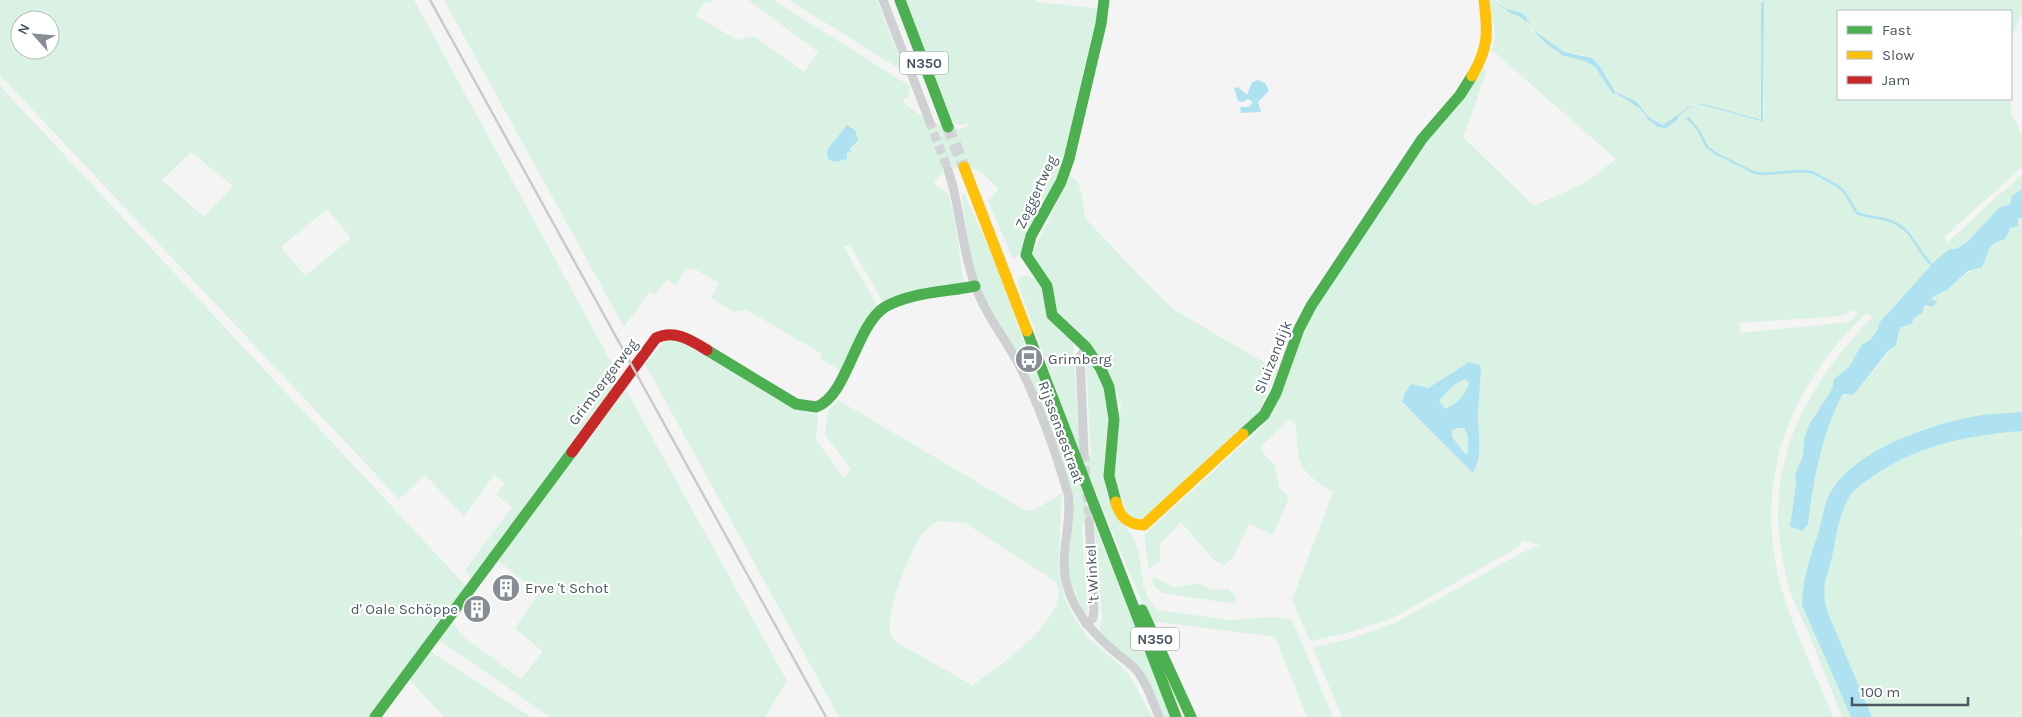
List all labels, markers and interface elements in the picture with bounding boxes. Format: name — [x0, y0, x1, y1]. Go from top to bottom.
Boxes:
north arrow — [10, 10, 60, 60]
legend — [1837, 10, 2012, 100]
text: N — [14, 21, 34, 38]
text: Fast — [1882, 21, 1912, 39]
text: Slow — [1882, 46, 1914, 64]
road number: N350 — [900, 52, 948, 74]
text: Jam — [1882, 71, 1910, 89]
street label: Zeggertweg — [1011, 152, 1061, 232]
street label: Sluizendijk — [1250, 318, 1296, 396]
street label: Grimbergerweg — [565, 335, 642, 429]
bus stop icon: Grimberg — [1014, 344, 1044, 374]
place label: Grimberg — [1048, 350, 1112, 368]
street label: Rijssensestraat — [1034, 378, 1088, 486]
street label: 't Winkel — [1081, 544, 1103, 604]
building icon: Erve 't Schot — [491, 573, 521, 603]
place label: Erve 't Schot — [525, 579, 609, 597]
building icon: d' Oale Schöppe — [462, 594, 492, 624]
place label: d' Oale Schöppe — [351, 600, 458, 618]
road number: N350 — [1131, 628, 1179, 650]
scale bar — [1852, 674, 1968, 706]
text: 100 m — [1860, 683, 1900, 701]

